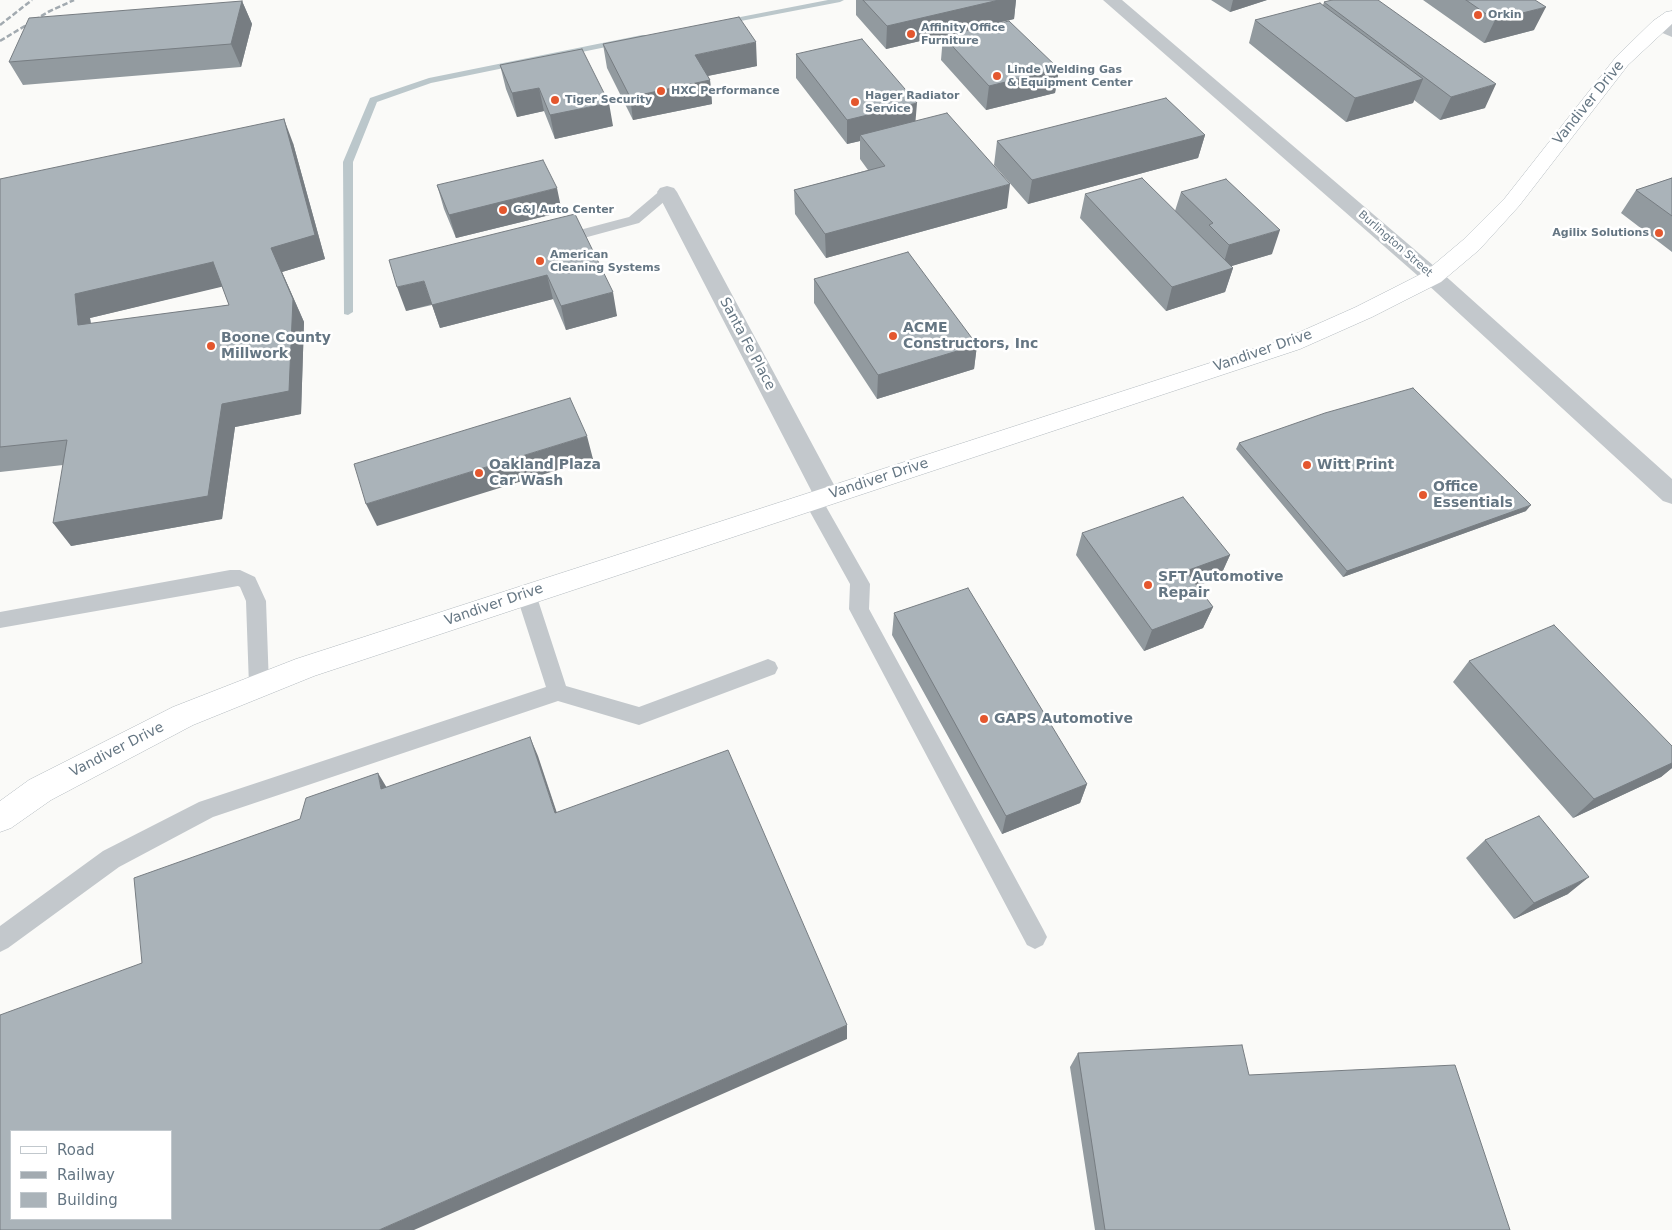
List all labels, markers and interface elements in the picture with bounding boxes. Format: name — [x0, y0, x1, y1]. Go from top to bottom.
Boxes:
place label: Orkin — [1488, 8, 1522, 22]
marker: Orkin — [1472, 9, 1484, 21]
place label: Affinity Office Furniture — [921, 21, 1005, 47]
marker: Affinity Office Furniture — [905, 28, 917, 40]
street label: Vandiver Drive — [1550, 58, 1628, 148]
place label: Linde Welding Gas & Equipment Center — [1007, 63, 1133, 89]
marker: Linde Welding Gas & Equipment Center — [991, 70, 1003, 82]
place label: HXC Performance — [671, 84, 780, 98]
marker: HXC Performance — [655, 85, 667, 97]
place label: Hager Radiator Service — [865, 89, 959, 115]
place label: Tiger Security — [565, 93, 652, 107]
marker: Tiger Security — [549, 94, 561, 106]
marker: Hager Radiator Service — [849, 96, 861, 108]
place label: G&J Auto Center — [513, 203, 614, 217]
marker: G&J Auto Center — [497, 204, 509, 216]
street label: Burlington Street — [1355, 208, 1435, 280]
place label: Agilix Solutions — [1552, 226, 1649, 240]
marker: Agilix Solutions — [1653, 227, 1665, 239]
place label: American Cleaning Systems — [550, 248, 660, 274]
marker: American Cleaning Systems — [534, 255, 546, 267]
street label: Santa Fe Place — [716, 295, 778, 393]
place label: ACME Constructors, Inc — [903, 320, 1038, 352]
street label: Vandiver Drive — [1212, 326, 1314, 376]
place label: Boone County Millwork — [221, 330, 331, 362]
marker: ACME Constructors, Inc — [887, 330, 899, 342]
marker: Boone County Millwork — [205, 340, 217, 352]
street label: Vandiver Drive — [827, 455, 931, 503]
place label: Oakland Plaza Car Wash — [489, 457, 601, 490]
place label: Witt Print — [1317, 457, 1394, 473]
marker: Witt Print — [1301, 459, 1313, 471]
marker: Oakland Plaza Car Wash — [473, 467, 485, 479]
place label: Office Essentials — [1433, 479, 1513, 512]
marker: Office Essentials — [1417, 489, 1429, 501]
place label: SFT Automotive Repair — [1158, 569, 1284, 602]
marker: SFT Automotive Repair — [1142, 579, 1154, 591]
street label: Vandiver Drive — [443, 580, 545, 630]
place label: GAPS Automotive — [994, 711, 1133, 727]
marker: GAPS Automotive — [978, 713, 990, 725]
street label: Vandiver Drive — [67, 719, 167, 781]
legend — [10, 1130, 172, 1220]
text: Road — [57, 1141, 95, 1159]
text: Railway — [57, 1166, 115, 1184]
text: Building — [57, 1191, 118, 1209]

